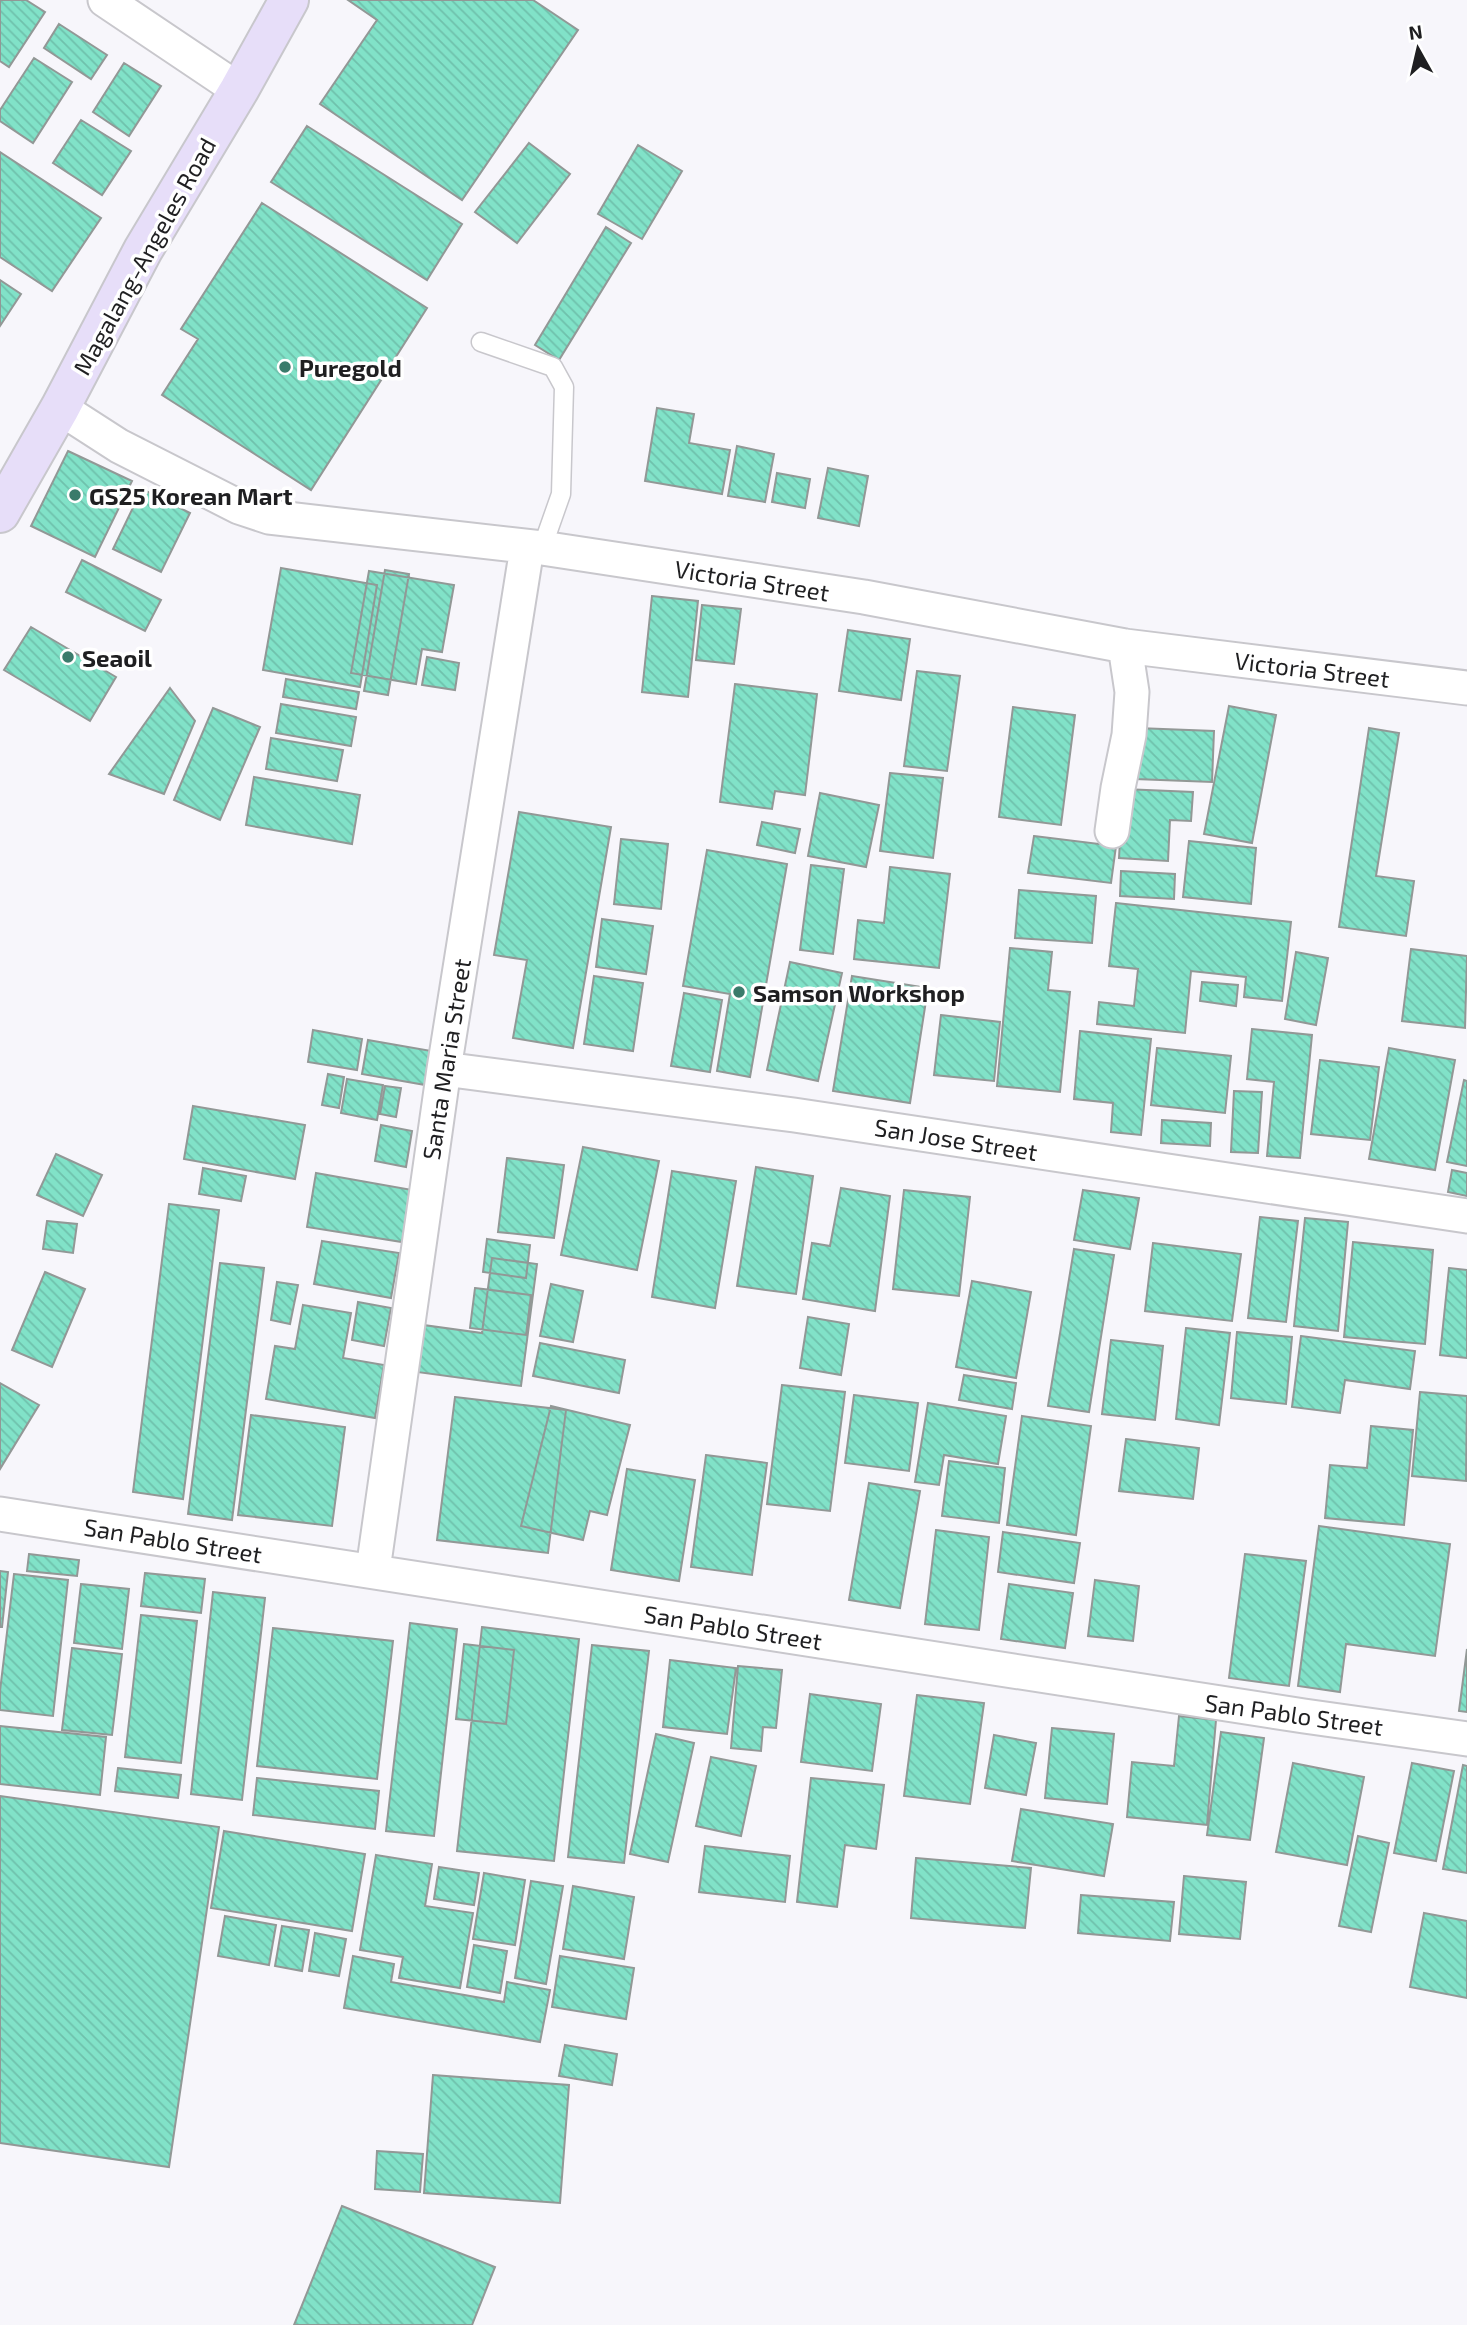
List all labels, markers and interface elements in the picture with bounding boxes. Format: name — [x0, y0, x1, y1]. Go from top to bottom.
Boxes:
north arrow — [1383, 14, 1453, 84]
text: N — [1407, 19, 1424, 44]
street label: Magalang-Angeles Road — [67, 132, 221, 380]
place label: Puregold — [299, 353, 402, 382]
marker: Puregold — [277, 359, 293, 375]
place label: GS25 Korean Mart — [89, 481, 293, 510]
marker: GS25 Korean Mart — [67, 487, 83, 503]
street label: Victoria Street — [673, 553, 831, 607]
place label: Seaoil — [82, 643, 152, 672]
street label: Victoria Street — [1233, 645, 1391, 693]
marker: Seaoil — [60, 649, 76, 665]
street label: Santa Maria Street — [416, 956, 476, 1162]
place label: Samson Workshop — [753, 978, 965, 1007]
marker: Samson Workshop — [731, 984, 747, 1000]
street label: San Jose Street — [873, 1112, 1039, 1166]
street label: San Pablo Street — [82, 1512, 264, 1568]
street label: San Pablo Street — [642, 1599, 824, 1655]
street label: San Pablo Street — [1203, 1687, 1385, 1741]

